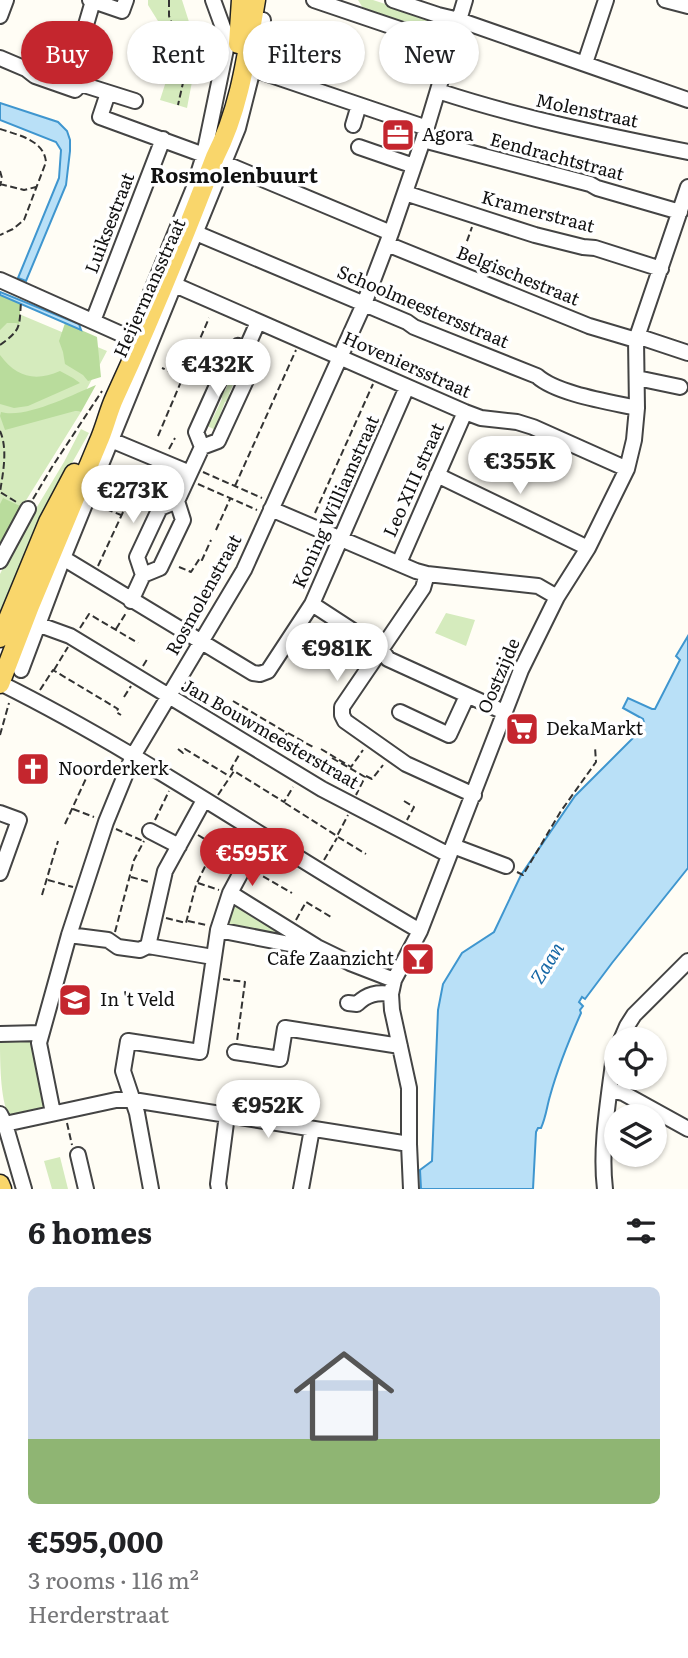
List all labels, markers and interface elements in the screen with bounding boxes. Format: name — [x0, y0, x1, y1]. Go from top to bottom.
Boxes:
chip: Buy — [21, 21, 113, 84]
chip: Rent — [127, 21, 229, 84]
chip: Filters — [243, 21, 365, 84]
chip: New — [379, 21, 479, 84]
street label: Molenstraat — [534, 85, 642, 134]
office icon: Agora — [379, 116, 417, 154]
place label: Agora — [422, 120, 474, 147]
street label: Eendrachtstraat — [487, 125, 628, 187]
district label: Rosmolenbuurt — [150, 158, 319, 189]
street label: Luiksestraat — [77, 167, 140, 277]
street label: Kramerstraat — [479, 182, 599, 239]
street label: Heijermansstraat — [106, 213, 192, 361]
street label: Belgischestraat — [453, 238, 585, 312]
street label: Schoolmeestersstraat — [333, 257, 514, 354]
street label: Hoveniersstraat — [339, 323, 477, 404]
pin: €432K — [169, 340, 267, 399]
text: €432K — [182, 345, 254, 379]
street label: Koning Williamstraat — [284, 410, 385, 592]
street label: Leo XIII straat — [375, 417, 450, 541]
pin: €355K — [471, 436, 569, 496]
text: €355K — [484, 442, 556, 476]
pin: €273K — [84, 466, 182, 525]
text: €273K — [97, 471, 169, 505]
street label: Rosmolenstraat — [158, 528, 248, 660]
pin: €981K — [288, 624, 386, 683]
text: €981K — [302, 629, 372, 663]
street label: Oostzijde — [470, 633, 526, 717]
street label: Jan Bouwmeesterstraat — [177, 671, 365, 795]
supermarket icon: DekaMarkt — [503, 710, 541, 748]
place label: DekaMarkt — [546, 714, 644, 741]
church icon: Noorderkerk — [14, 750, 52, 788]
place label: Noorderkerk — [58, 754, 170, 781]
pin: €595K — [203, 828, 301, 888]
text: €595K — [216, 834, 288, 868]
water label: Zaan — [522, 936, 570, 989]
bar icon: Cafe Zaanzicht — [399, 940, 437, 978]
place label: Cafe Zaanzicht — [267, 944, 395, 971]
school or university icon: In 't Veld — [56, 981, 94, 1019]
place label: In 't Veld — [100, 985, 175, 1012]
map controls — [604, 1027, 667, 1167]
button: locate — [604, 1027, 667, 1090]
pin: €952K — [219, 1080, 317, 1140]
text: €952K — [232, 1086, 304, 1120]
button: layers — [604, 1104, 667, 1167]
text: 6 homes — [28, 1209, 152, 1253]
icon: filters — [622, 1212, 660, 1250]
icon: home — [281, 1333, 407, 1459]
text: €595,000 — [28, 1518, 164, 1562]
text: 3 rooms · 116 m² — [28, 1562, 199, 1596]
text: Herderstraat — [28, 1596, 169, 1630]

